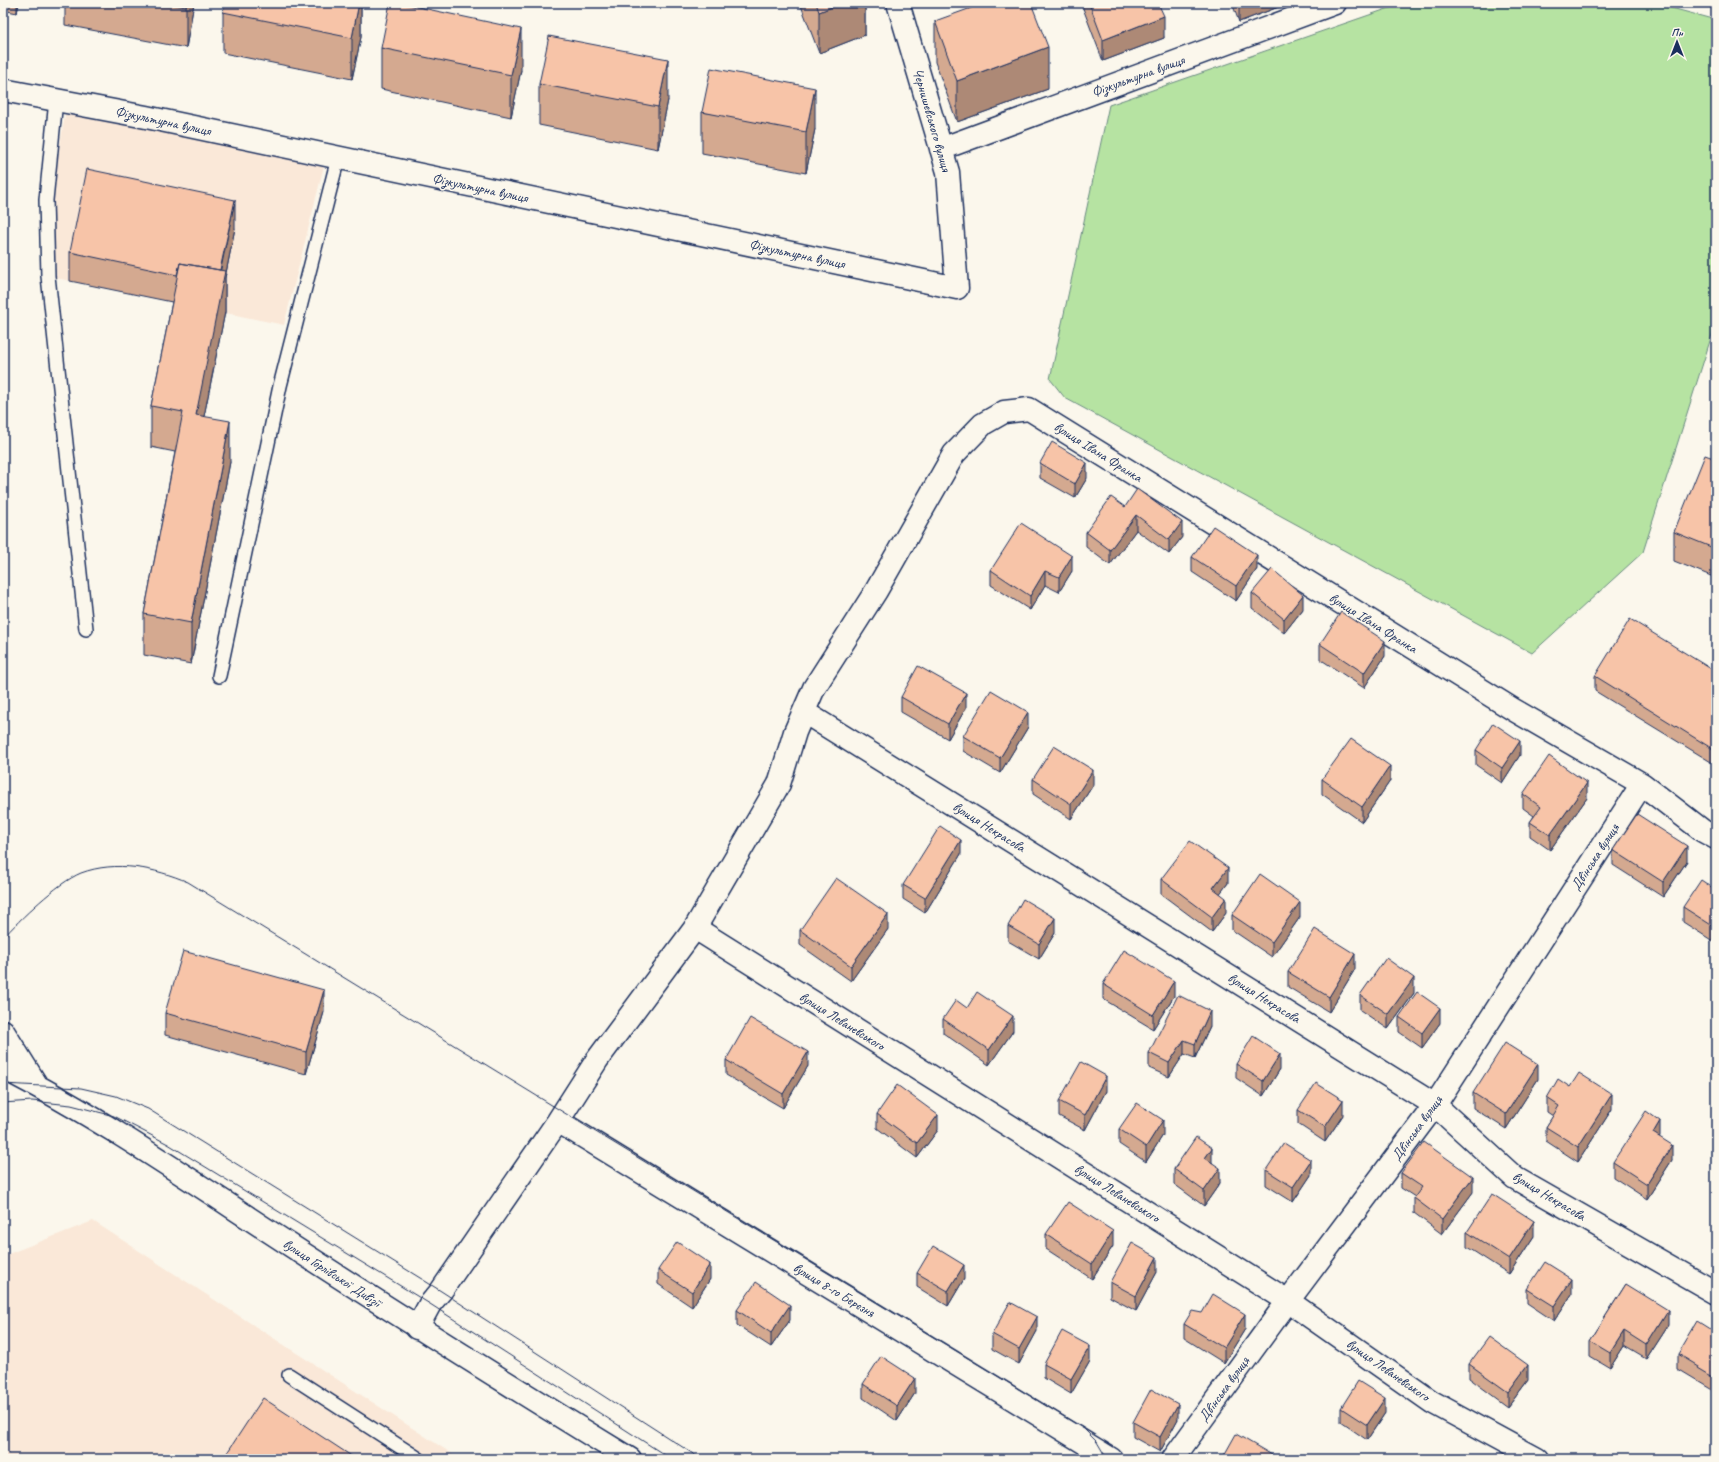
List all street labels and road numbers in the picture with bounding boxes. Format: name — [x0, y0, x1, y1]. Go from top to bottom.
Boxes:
street label: Фізкультурна вулиця — [1089, 51, 1188, 101]
street label: Чернишевського вулиця — [909, 67, 955, 175]
street label: Фізкультурна вулиця — [114, 103, 214, 140]
street label: Фізкультурна вулиця — [431, 170, 531, 207]
street label: Фізкультурна вулиця — [748, 236, 848, 273]
street label: вулиця Івана Франка — [1051, 418, 1146, 486]
street label: вулиця Івана Франка — [1326, 589, 1421, 657]
street label: вулиця Некрасова — [950, 798, 1029, 856]
street label: Двінська вулиця — [1567, 820, 1623, 894]
street label: вулиця Некрасова — [1225, 969, 1304, 1027]
street label: вулиця Леваневського — [796, 988, 890, 1055]
street label: Двінська вулиця — [1388, 1091, 1447, 1164]
street label: вулиця Леваневського — [1071, 1160, 1165, 1227]
street label: вулиця Некрасова — [1509, 1168, 1589, 1225]
street label: вулиця Горлівської Дивізії — [280, 1235, 386, 1312]
street label: вулиця 8-го Березня — [790, 1259, 879, 1321]
street label: вулиця Леваневського — [1343, 1335, 1435, 1406]
street label: Двінська вулиця — [1195, 1352, 1254, 1425]

